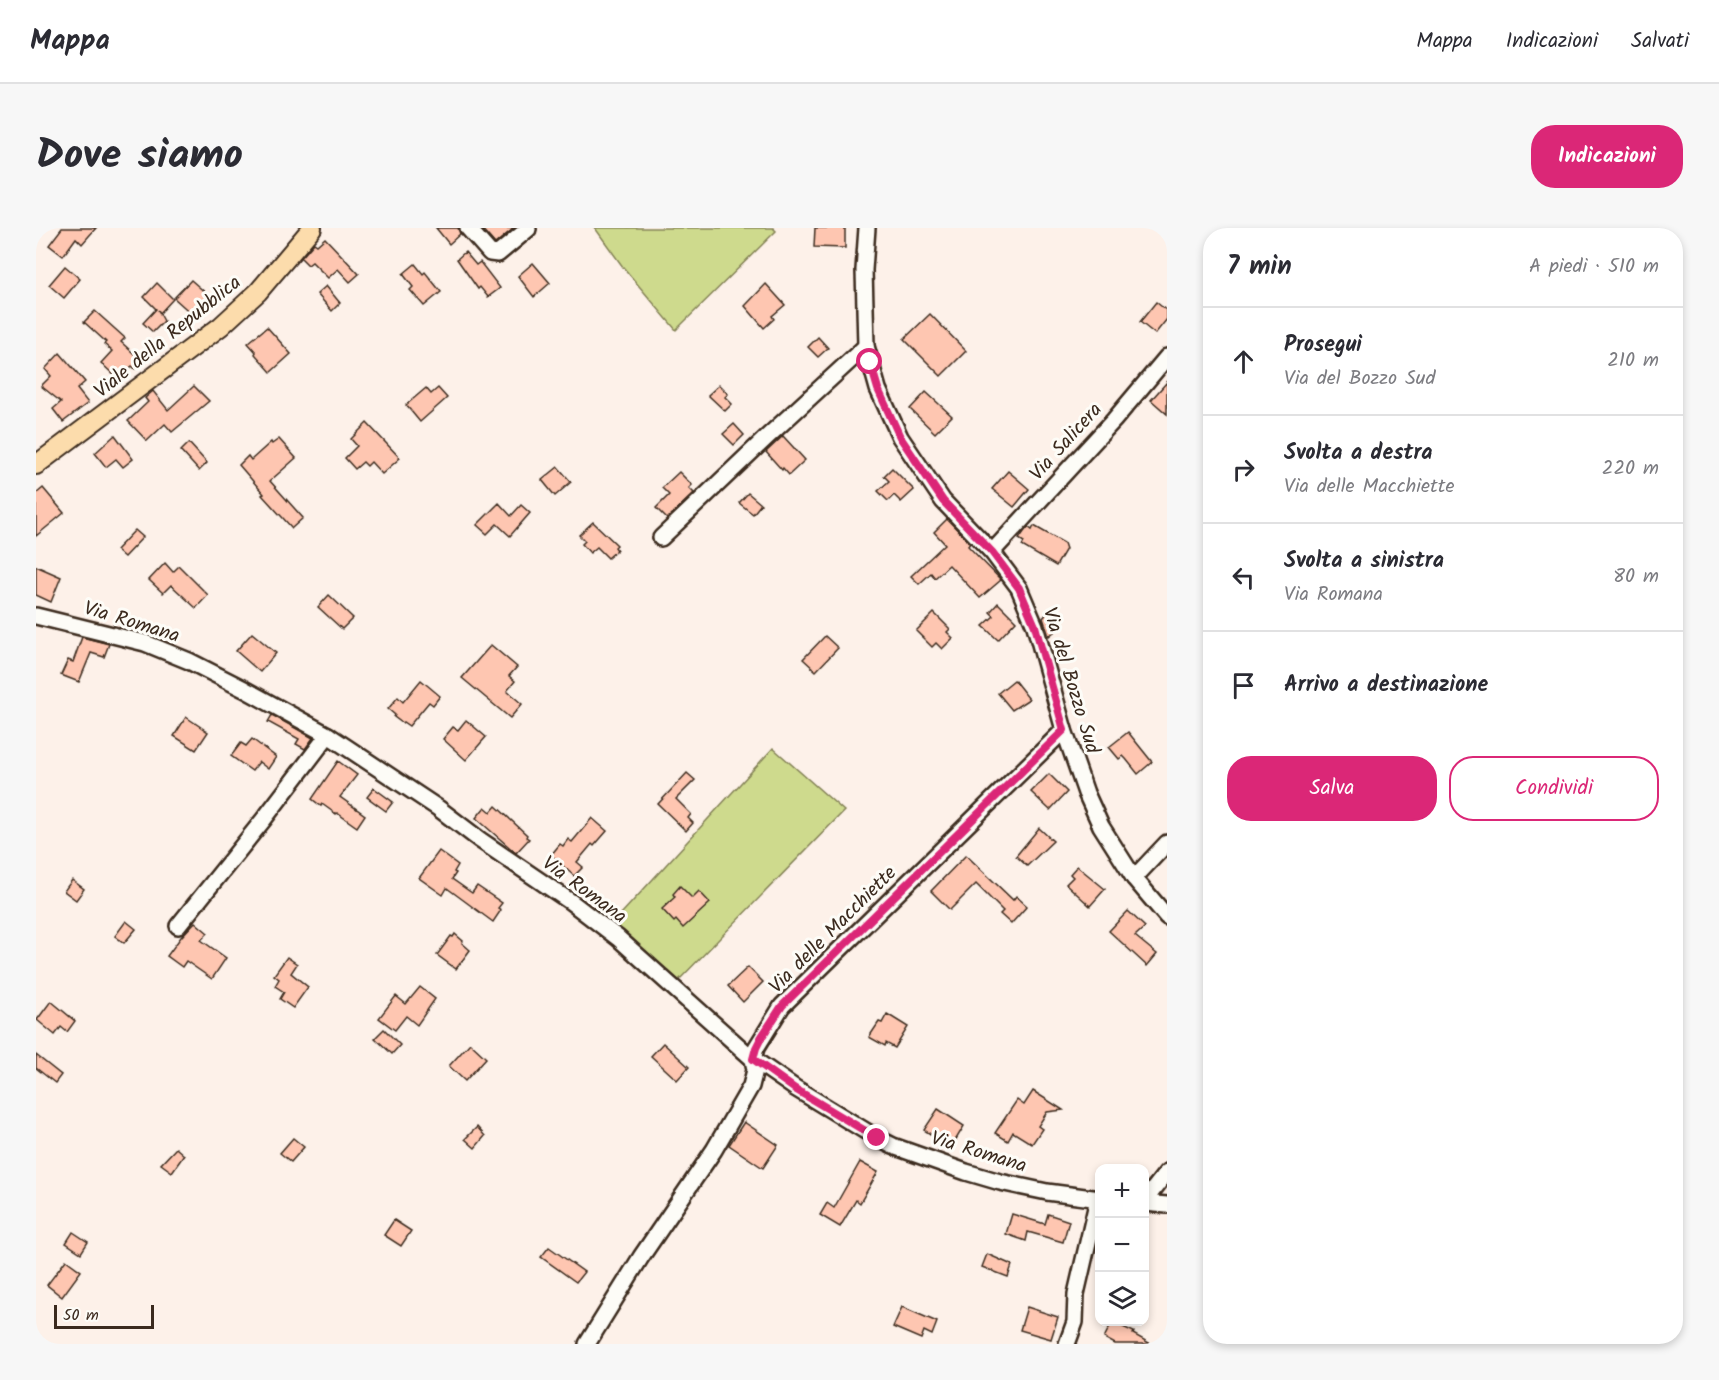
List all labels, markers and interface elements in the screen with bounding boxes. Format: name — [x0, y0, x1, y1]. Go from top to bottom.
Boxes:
text: Mappa — [30, 19, 110, 64]
text: Mappa — [1416, 25, 1473, 58]
text: Indicazioni — [1506, 25, 1598, 58]
text: Salvati — [1631, 25, 1689, 58]
text: Dove siamo — [36, 123, 243, 190]
button: Indicazioni — [1531, 125, 1683, 188]
text: 7 min — [1227, 246, 1292, 288]
text: A piedi · 510 m — [1529, 251, 1659, 283]
street label: Viale della Repubblica — [88, 268, 249, 407]
text: Prosegui — [1284, 328, 1362, 363]
icon: ahead — [1227, 345, 1260, 378]
text: 210 m — [1607, 345, 1659, 377]
route start — [856, 348, 882, 374]
text: Via del Bozzo Sud — [1284, 363, 1435, 395]
street label: Via Salicera — [1022, 396, 1111, 489]
text: Svolta a destra — [1284, 436, 1433, 471]
icon: right — [1227, 453, 1260, 486]
text: 220 m — [1602, 453, 1659, 485]
text: Via delle Macchiette — [1284, 471, 1455, 503]
text: Svolta a sinistra — [1284, 544, 1444, 579]
icon: left — [1227, 561, 1260, 594]
text: 80 m — [1613, 561, 1659, 593]
text: Via Romana — [1284, 579, 1383, 611]
street label: Via Romana — [79, 593, 183, 653]
street label: Via del Bozzo Sud — [1033, 604, 1108, 759]
text: Arrivo a destinazione — [1284, 668, 1488, 703]
icon: arrive — [1227, 669, 1260, 702]
button: Salva — [1227, 756, 1437, 821]
button: Condividi — [1449, 756, 1659, 821]
street label: Via Romana — [534, 849, 633, 933]
street label: Via delle Macchiette — [762, 859, 905, 1002]
street label: Via Romana — [926, 1123, 1030, 1183]
route end — [863, 1124, 889, 1150]
map controls — [1095, 1164, 1149, 1326]
button: + — [1095, 1164, 1149, 1218]
button: − — [1095, 1218, 1149, 1272]
button: layers — [1095, 1272, 1149, 1326]
scale bar — [54, 1302, 154, 1330]
text: 50 m — [63, 1303, 99, 1328]

